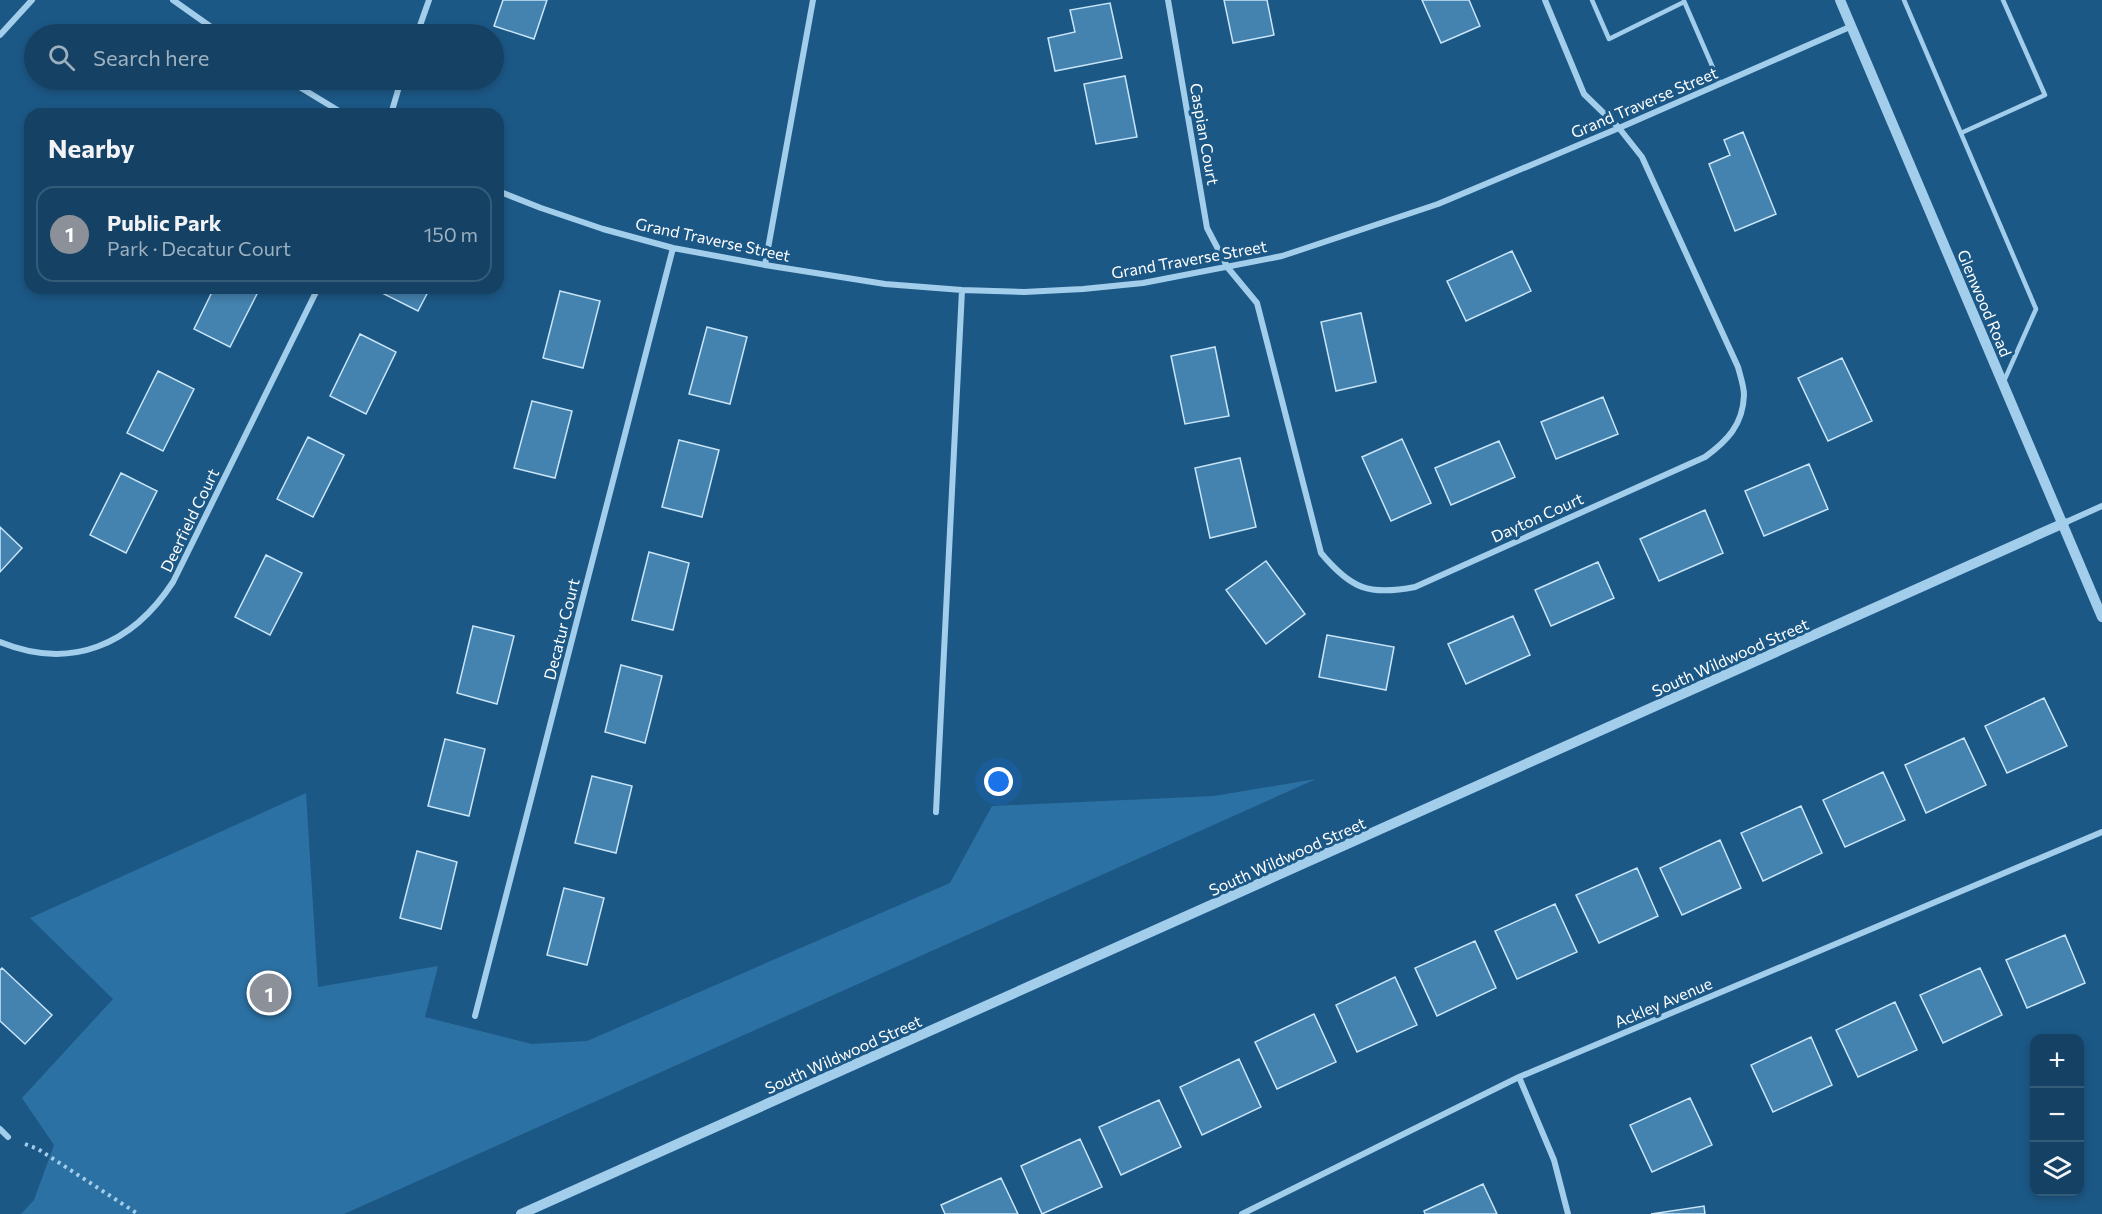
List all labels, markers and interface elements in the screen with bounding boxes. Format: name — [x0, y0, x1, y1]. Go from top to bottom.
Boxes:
search box — [24, 24, 504, 90]
icon: search — [45, 41, 78, 74]
text: Search here — [93, 44, 209, 71]
street label: Grand Traverse Street — [1568, 62, 1721, 142]
street label: Caspian Court — [1187, 82, 1223, 187]
text: Nearby — [48, 132, 135, 163]
text: Public Park — [107, 209, 221, 236]
street label: Grand Traverse Street — [634, 213, 792, 265]
text: 1 — [65, 222, 74, 246]
text: 150 m — [424, 222, 478, 246]
text: Park · Decatur Court — [107, 236, 291, 260]
street label: Grand Traverse Street — [1110, 236, 1269, 282]
street label: Glenwood Road — [1954, 247, 2016, 359]
street label: Deerfield Court — [156, 465, 222, 575]
street label: Dayton Court — [1488, 488, 1586, 546]
street label: Decatur Court — [539, 576, 583, 682]
street label: South Wildwood Street — [1649, 614, 1812, 700]
your location — [984, 767, 1013, 796]
street label: South Wildwood Street — [1206, 813, 1369, 899]
pin: 1 — [250, 970, 288, 1016]
street label: Ackley Avenue — [1611, 973, 1715, 1031]
street label: South Wildwood Street — [762, 1011, 925, 1097]
map controls — [2030, 1034, 2084, 1196]
button: + — [2030, 1034, 2084, 1088]
button: − — [2030, 1088, 2084, 1142]
button: layers — [2030, 1142, 2084, 1196]

